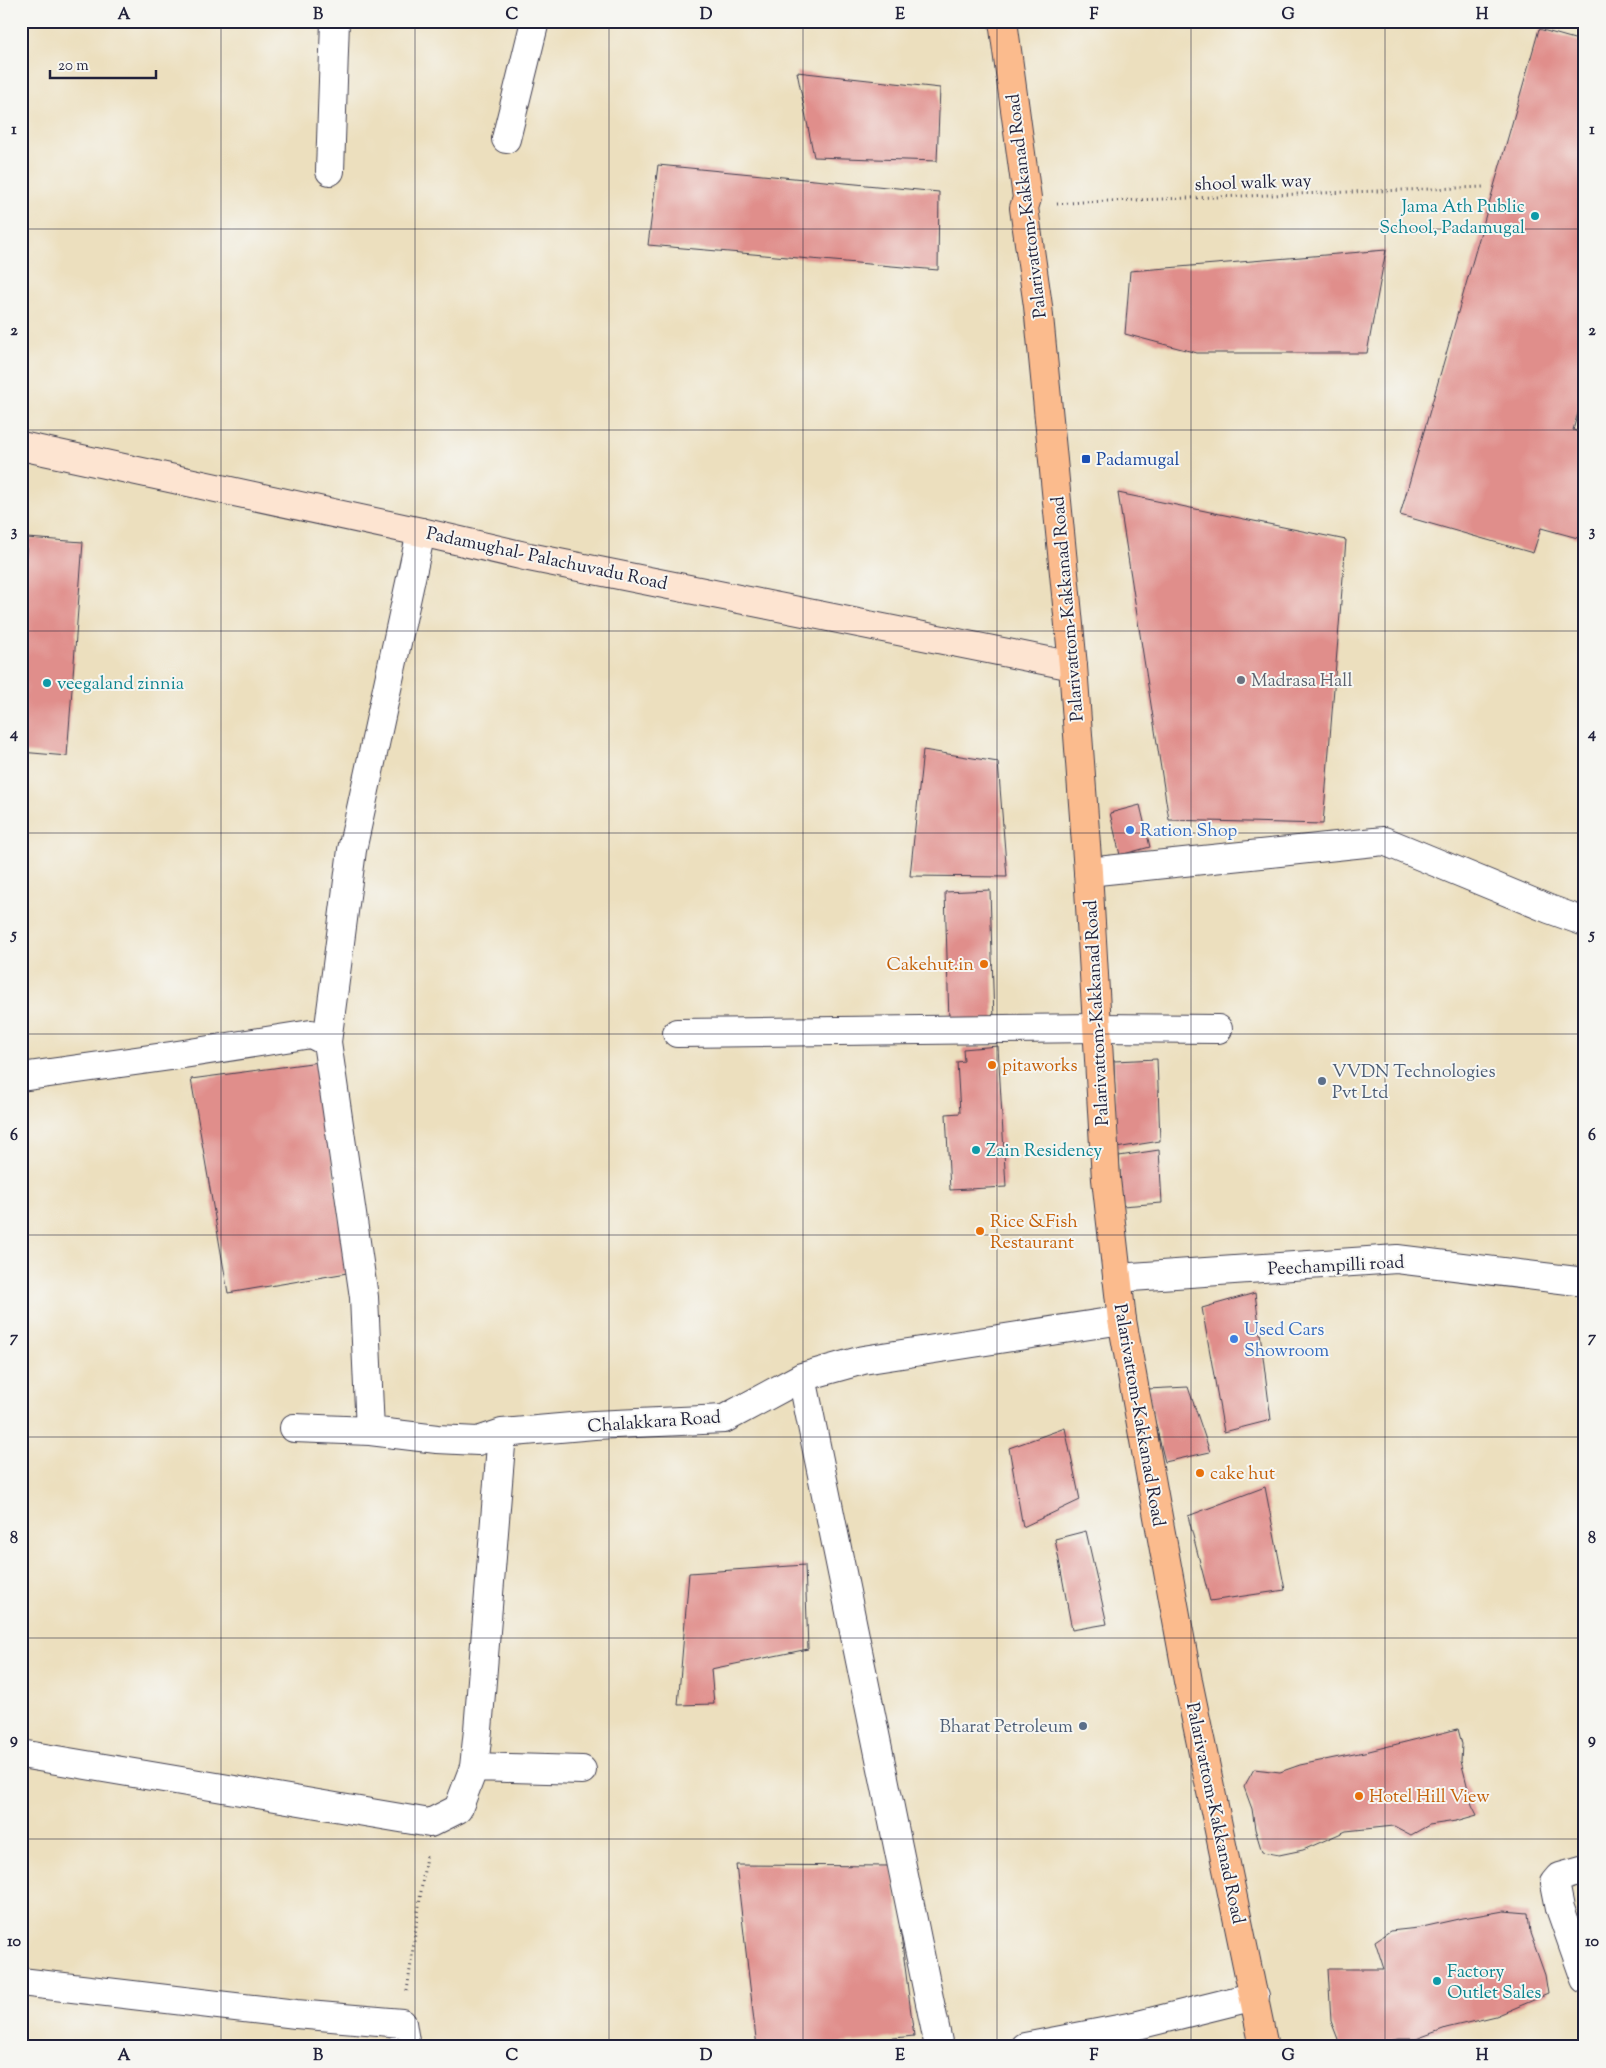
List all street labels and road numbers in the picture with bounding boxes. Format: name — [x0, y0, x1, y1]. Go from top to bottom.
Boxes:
street label: Palarivattom-Kakkanad Road — [1001, 92, 1055, 319]
street label: shool walk way — [1194, 169, 1312, 199]
street label: Palarivattom-Kakkanad Road — [1046, 495, 1092, 723]
street label: Padamughal- Palachuvadu Road — [424, 522, 670, 598]
street label: Palarivattom-Kakkanad Road — [1079, 899, 1117, 1126]
street label: Peechampilli road — [1267, 1250, 1405, 1284]
street label: Palarivattom-Kakkanad Road — [1106, 1302, 1170, 1529]
street label: Chalakkara Road — [587, 1405, 722, 1441]
street label: Palarivattom-Kakkanad Road — [1178, 1700, 1250, 1927]

